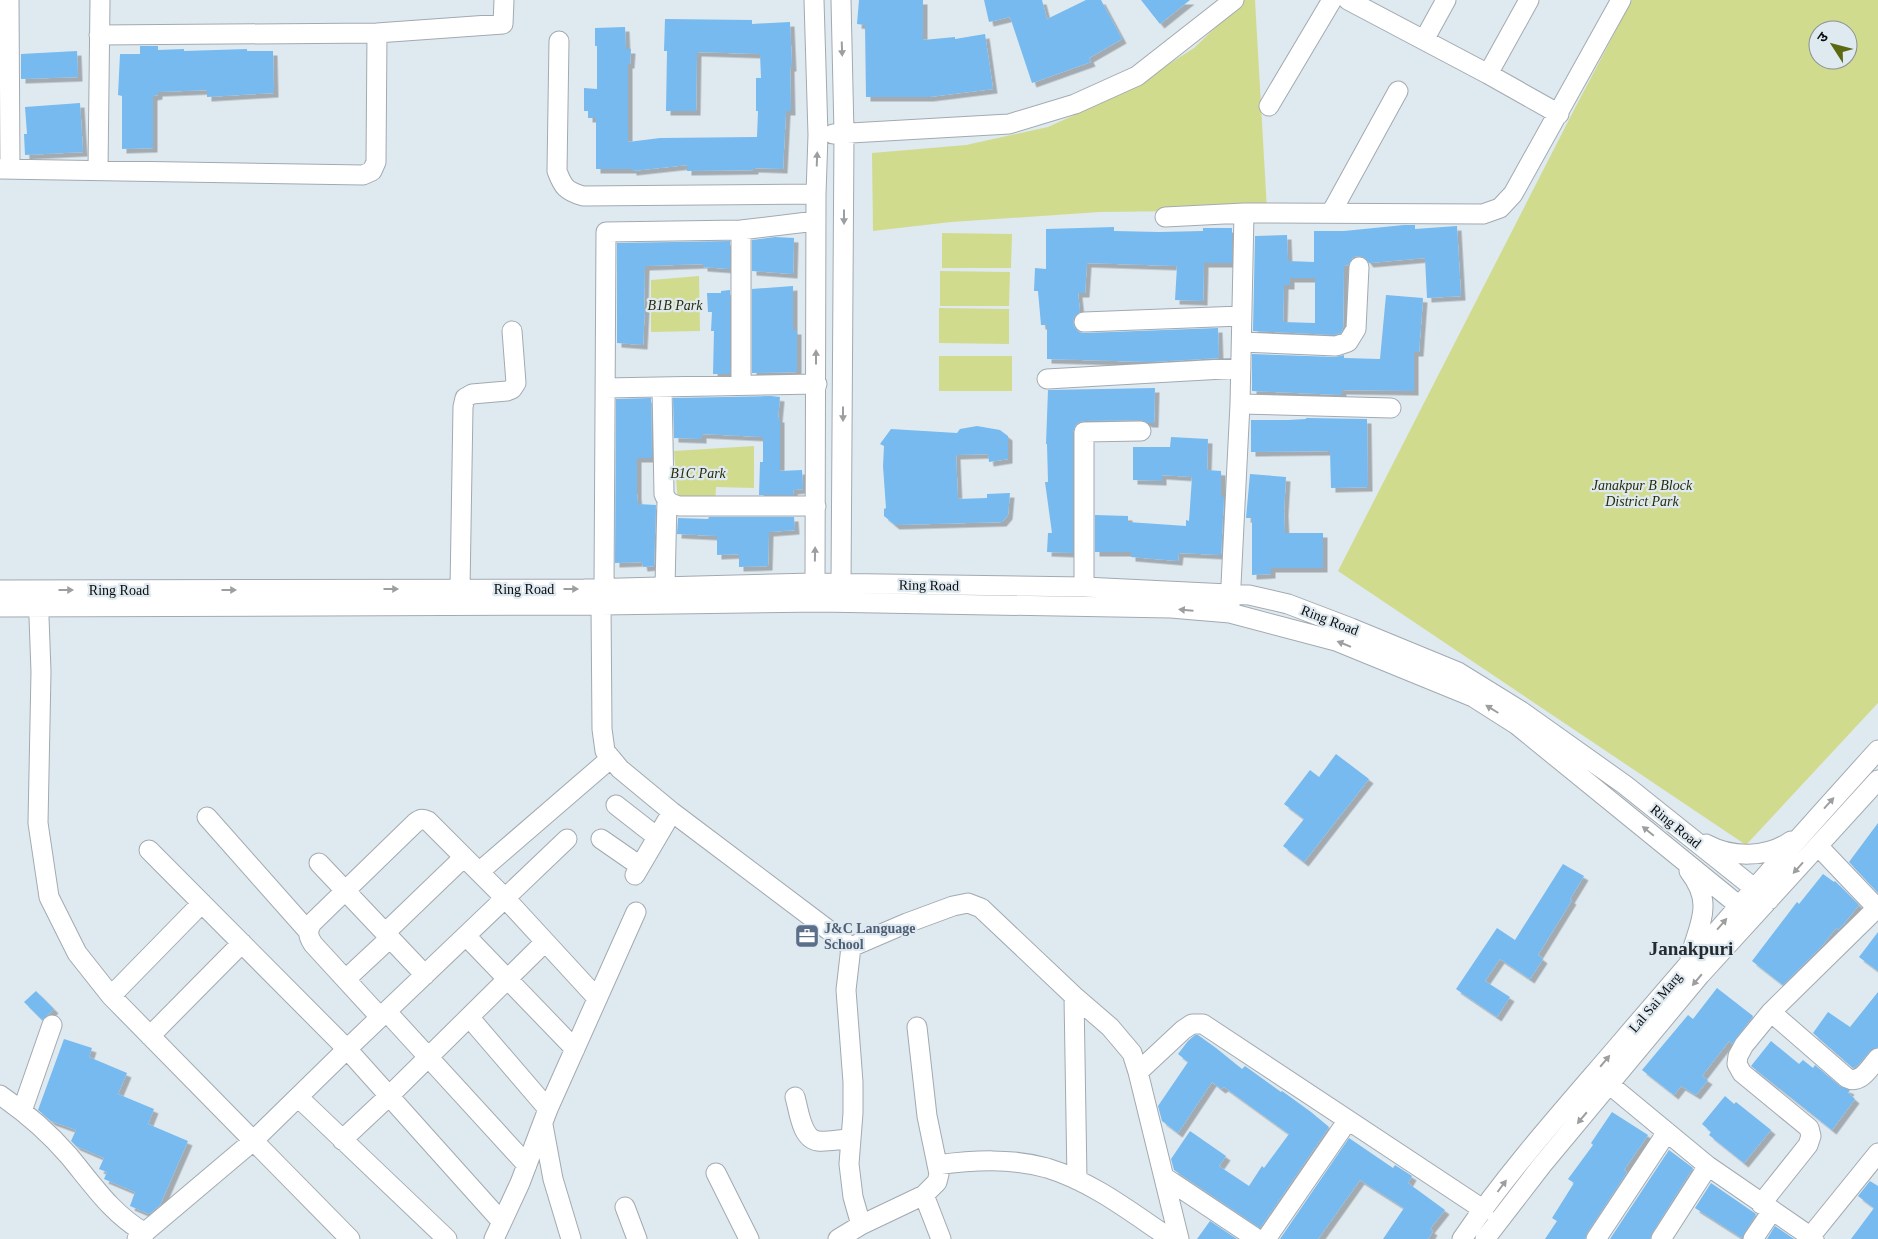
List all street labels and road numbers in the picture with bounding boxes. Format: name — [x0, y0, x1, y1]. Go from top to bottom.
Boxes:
street label: Ring Road — [899, 577, 959, 594]
street label: Ring Road — [494, 582, 554, 597]
street label: Ring Road — [89, 583, 149, 598]
street label: Ring Road — [1299, 603, 1361, 638]
street label: Ring Road — [1648, 802, 1704, 851]
street label: Lal Sai Marg — [1626, 969, 1685, 1035]

